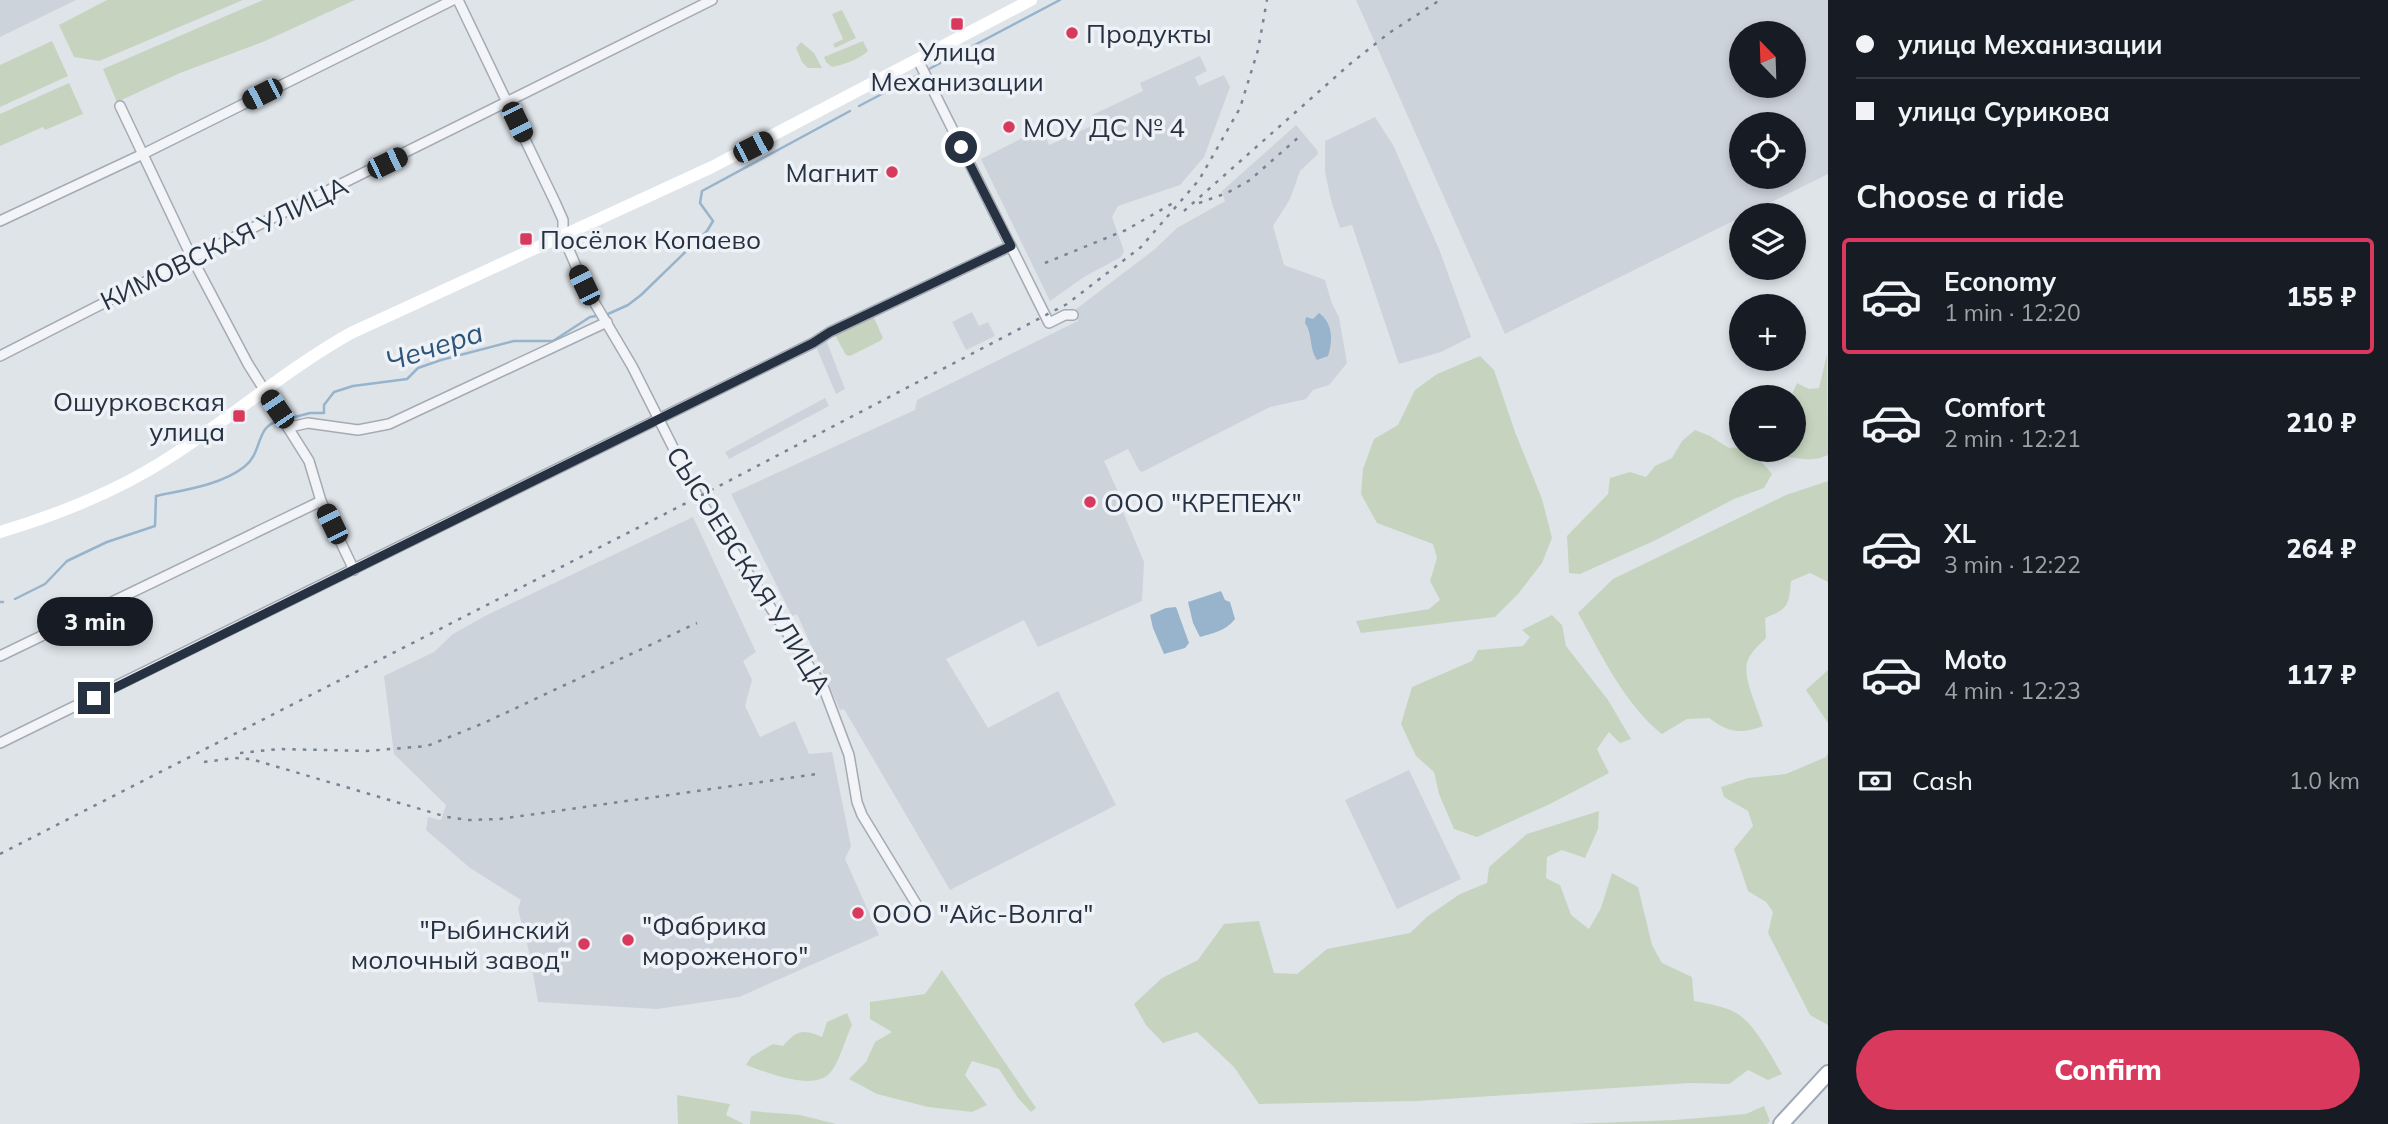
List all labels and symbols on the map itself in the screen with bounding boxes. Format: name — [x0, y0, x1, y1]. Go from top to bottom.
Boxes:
marker: Улица Механизации — [949, 16, 965, 32]
place label: Продукты — [1086, 17, 1212, 50]
north arrow — [1729, 21, 1806, 98]
marker: Продукты — [1064, 25, 1080, 41]
place label: Улица Механизации — [870, 35, 1044, 98]
car — [239, 75, 286, 113]
car — [499, 99, 536, 145]
place label: МОУ ДС № 4 — [1023, 111, 1185, 144]
marker: МОУ ДС № 4 — [1001, 119, 1017, 135]
car — [730, 128, 777, 166]
route start — [945, 131, 977, 163]
car — [364, 144, 411, 182]
place label: Магнит — [785, 156, 878, 189]
marker: Магнит — [884, 164, 900, 180]
street label: КИМОВСКАЯ УЛИЦА — [95, 169, 353, 317]
place label: Посёлок Копаево — [540, 223, 761, 256]
marker: Посёлок Копаево — [518, 231, 534, 247]
car — [566, 262, 603, 308]
water label: Чечера — [381, 314, 487, 378]
place label: Ошурковская улица — [53, 385, 225, 448]
car — [257, 386, 298, 432]
marker: Ошурковская улица — [231, 408, 247, 424]
street label: СЫСОЕВСКАЯ УЛИЦА — [659, 440, 839, 700]
place label: ООО "КРЕПЕЖ" — [1104, 486, 1302, 519]
marker: ООО "КРЕПЕЖ" — [1082, 494, 1098, 510]
car — [314, 501, 351, 547]
callout: 3 min — [36, 596, 152, 646]
route end — [78, 682, 110, 714]
place label: ООО "Айс-Волга" — [872, 897, 1093, 930]
marker: ООО "Айс-Волга" — [850, 905, 866, 921]
place label: "Фабрика мороженого" — [642, 909, 809, 972]
place label: "Рыбинский молочный завод" — [351, 913, 570, 976]
marker: "Фабрика мороженого" — [620, 932, 636, 948]
marker: "Рыбинский молочный завод" — [576, 936, 592, 952]

